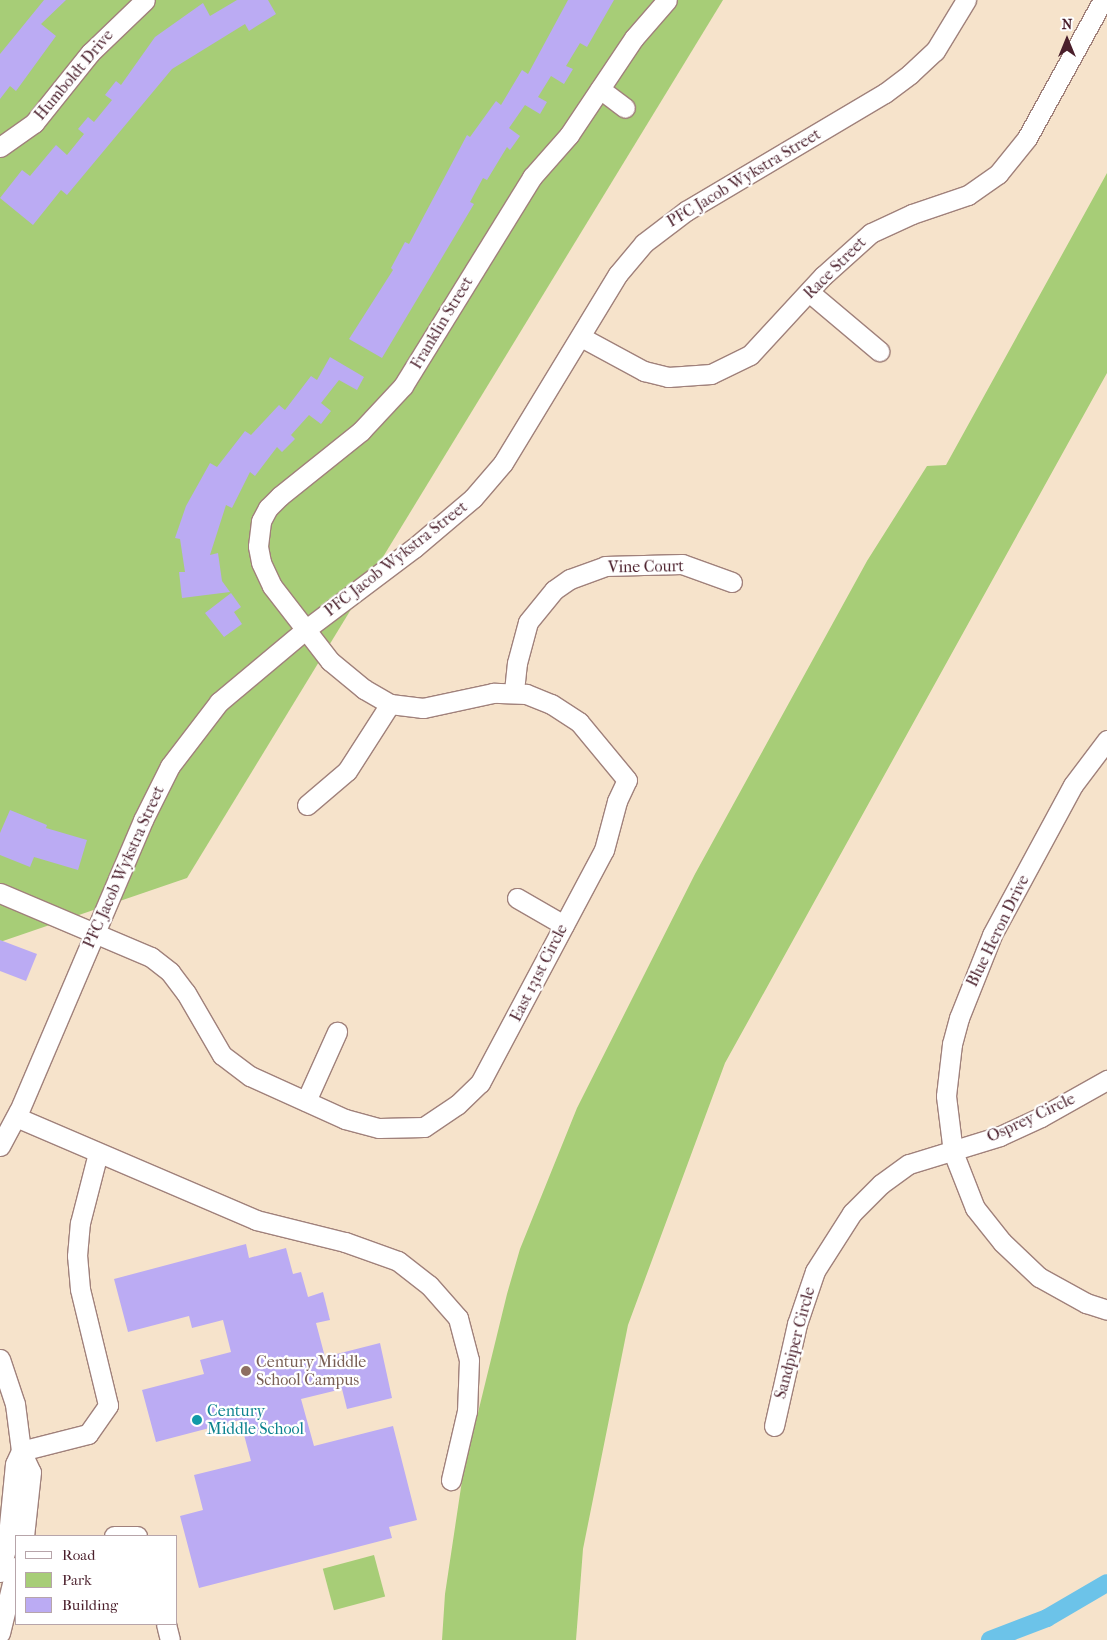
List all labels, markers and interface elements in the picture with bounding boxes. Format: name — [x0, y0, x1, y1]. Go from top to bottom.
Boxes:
north arrow — [1042, 15, 1092, 65]
text: N — [1062, 16, 1072, 33]
street label: Humboldt Drive — [31, 26, 117, 124]
street label: PFC Jacob Wykstra Street — [664, 125, 824, 231]
street label: Race Street — [800, 233, 870, 303]
street label: Franklin Street — [407, 273, 477, 373]
street label: PFC Jacob Wykstra Street — [321, 497, 471, 621]
street label: Vine Court — [608, 557, 684, 577]
street label: PFC Jacob Wykstra Street — [79, 783, 169, 951]
street label: Blue Heron Drive — [963, 872, 1033, 990]
street label: East 131st Circle — [506, 921, 572, 1025]
street label: Osprey Circle — [984, 1089, 1078, 1147]
street label: Sandpiper Circle — [771, 1285, 819, 1401]
place label: Century Middle School Campus — [256, 1352, 366, 1390]
marker: Century Middle School Campus — [240, 1365, 252, 1377]
place label: Century Middle School — [207, 1401, 304, 1439]
marker: Century Middle School — [191, 1414, 203, 1426]
legend — [15, 1535, 178, 1625]
text: Road — [62, 1546, 95, 1564]
text: Park — [62, 1571, 92, 1589]
text: Building — [62, 1596, 118, 1614]

